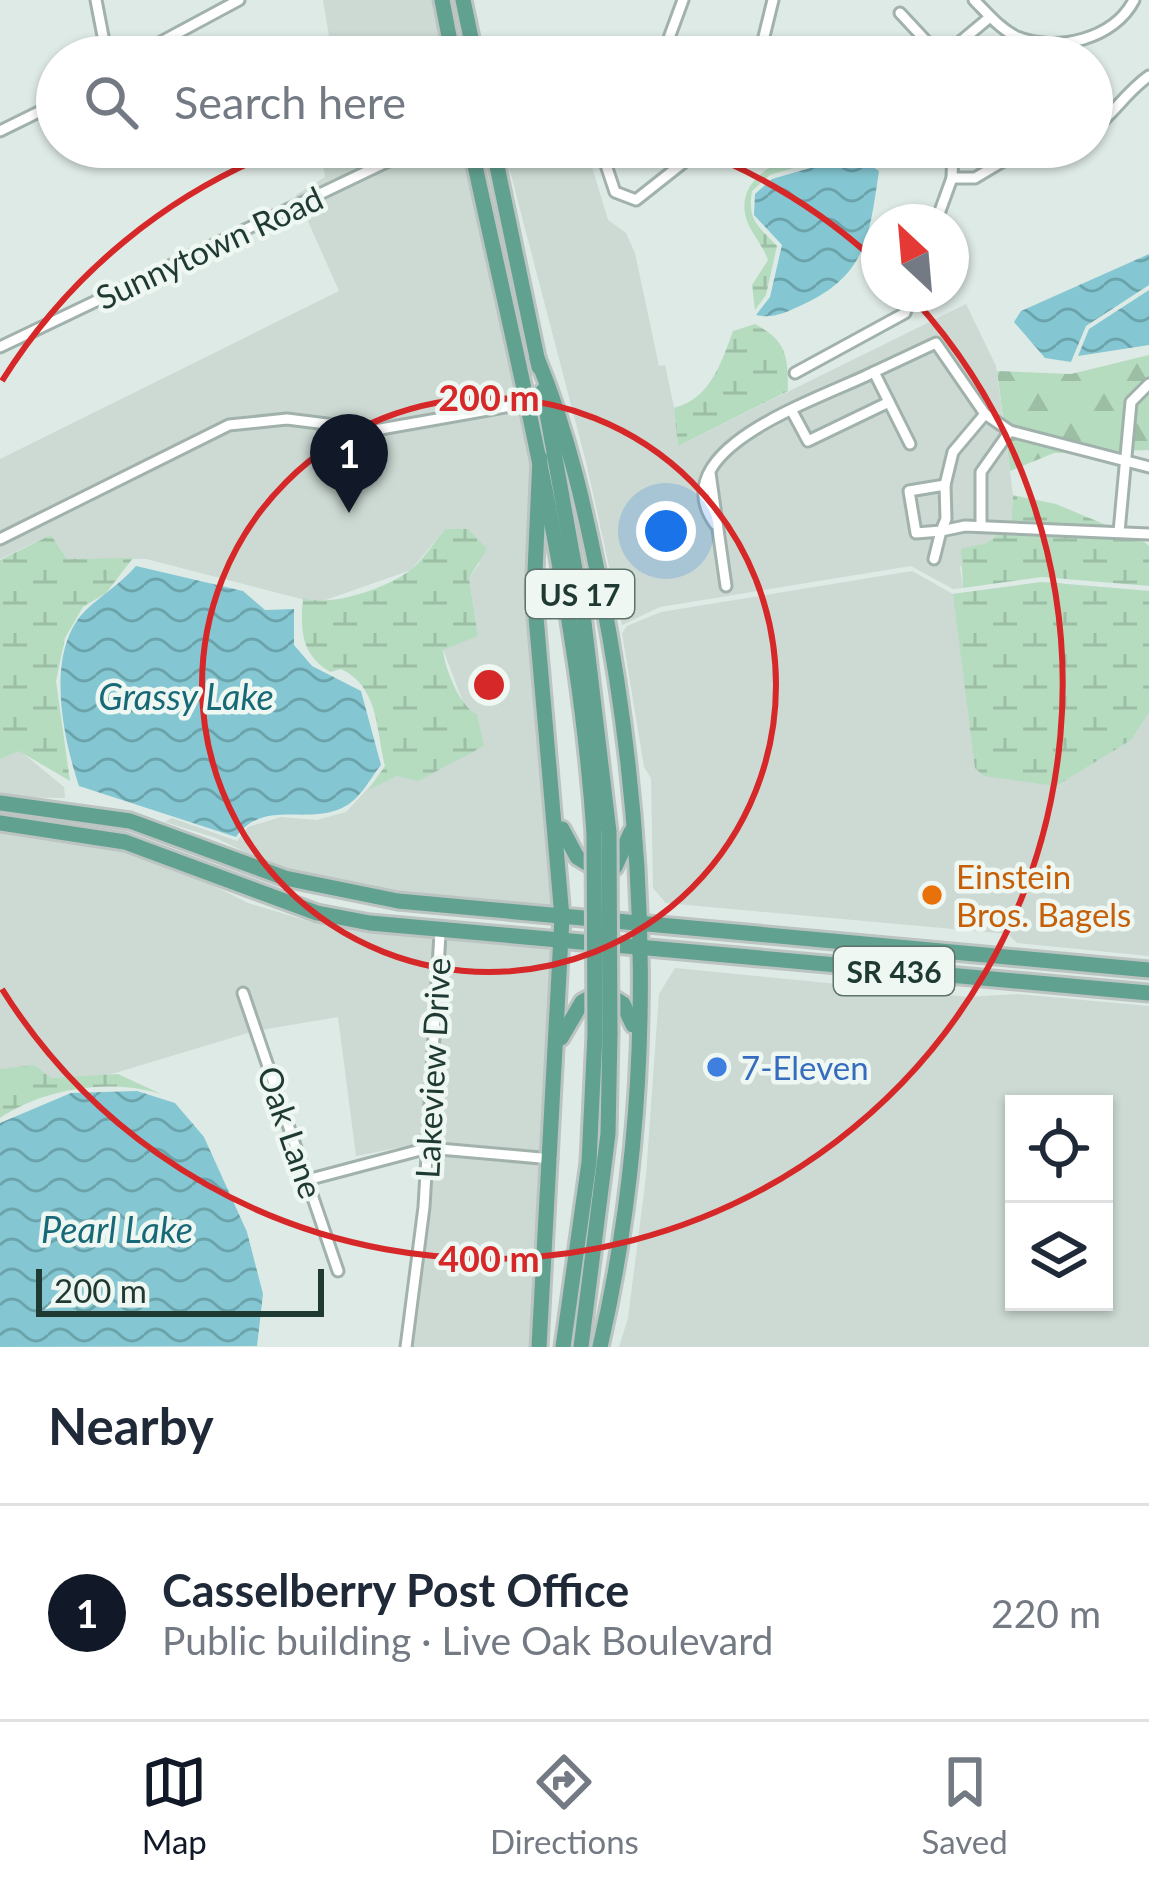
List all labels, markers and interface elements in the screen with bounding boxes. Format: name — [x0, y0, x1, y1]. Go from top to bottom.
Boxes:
search box — [36, 36, 1113, 168]
icon: search — [78, 69, 144, 135]
text: Search here — [174, 75, 406, 129]
street label: Sunnytown Road — [89, 177, 329, 317]
north arrow — [861, 204, 969, 312]
text: 200 m — [438, 375, 540, 419]
pin: 1 — [310, 414, 388, 513]
your location — [636, 501, 696, 561]
road number: US 17 — [526, 570, 634, 618]
centre of rings — [468, 664, 510, 706]
water label: Grassy Lake — [98, 674, 274, 718]
place label: Einstein Bros. Bagels — [956, 856, 1131, 934]
marker: Einstein Bros. Bagels — [919, 882, 945, 908]
road number: SR 436 — [834, 947, 954, 995]
street label: Lakeview Drive — [406, 957, 458, 1179]
place label: 7-Eleven — [741, 1047, 869, 1087]
marker: 7-Eleven — [704, 1054, 730, 1080]
street label: Oak Lane — [250, 1061, 332, 1203]
map controls — [1005, 1095, 1113, 1311]
button: locate — [1005, 1095, 1113, 1203]
button: layers — [1005, 1203, 1113, 1311]
water label: Pearl Lake — [41, 1207, 193, 1251]
text: 400 m — [438, 1236, 540, 1280]
scale bar — [36, 1263, 324, 1316]
text: 200 m — [54, 1270, 147, 1310]
text: Nearby — [48, 1395, 214, 1456]
text: Casselberry Post Office — [162, 1563, 629, 1617]
text: 1 — [76, 1590, 98, 1636]
text: 220 m — [991, 1590, 1101, 1636]
text: Public building · Live Oak Boulevard — [162, 1617, 773, 1663]
tab: Map — [141, 1749, 207, 1861]
tab: Directions — [490, 1749, 639, 1861]
tab: Saved — [921, 1749, 1008, 1861]

